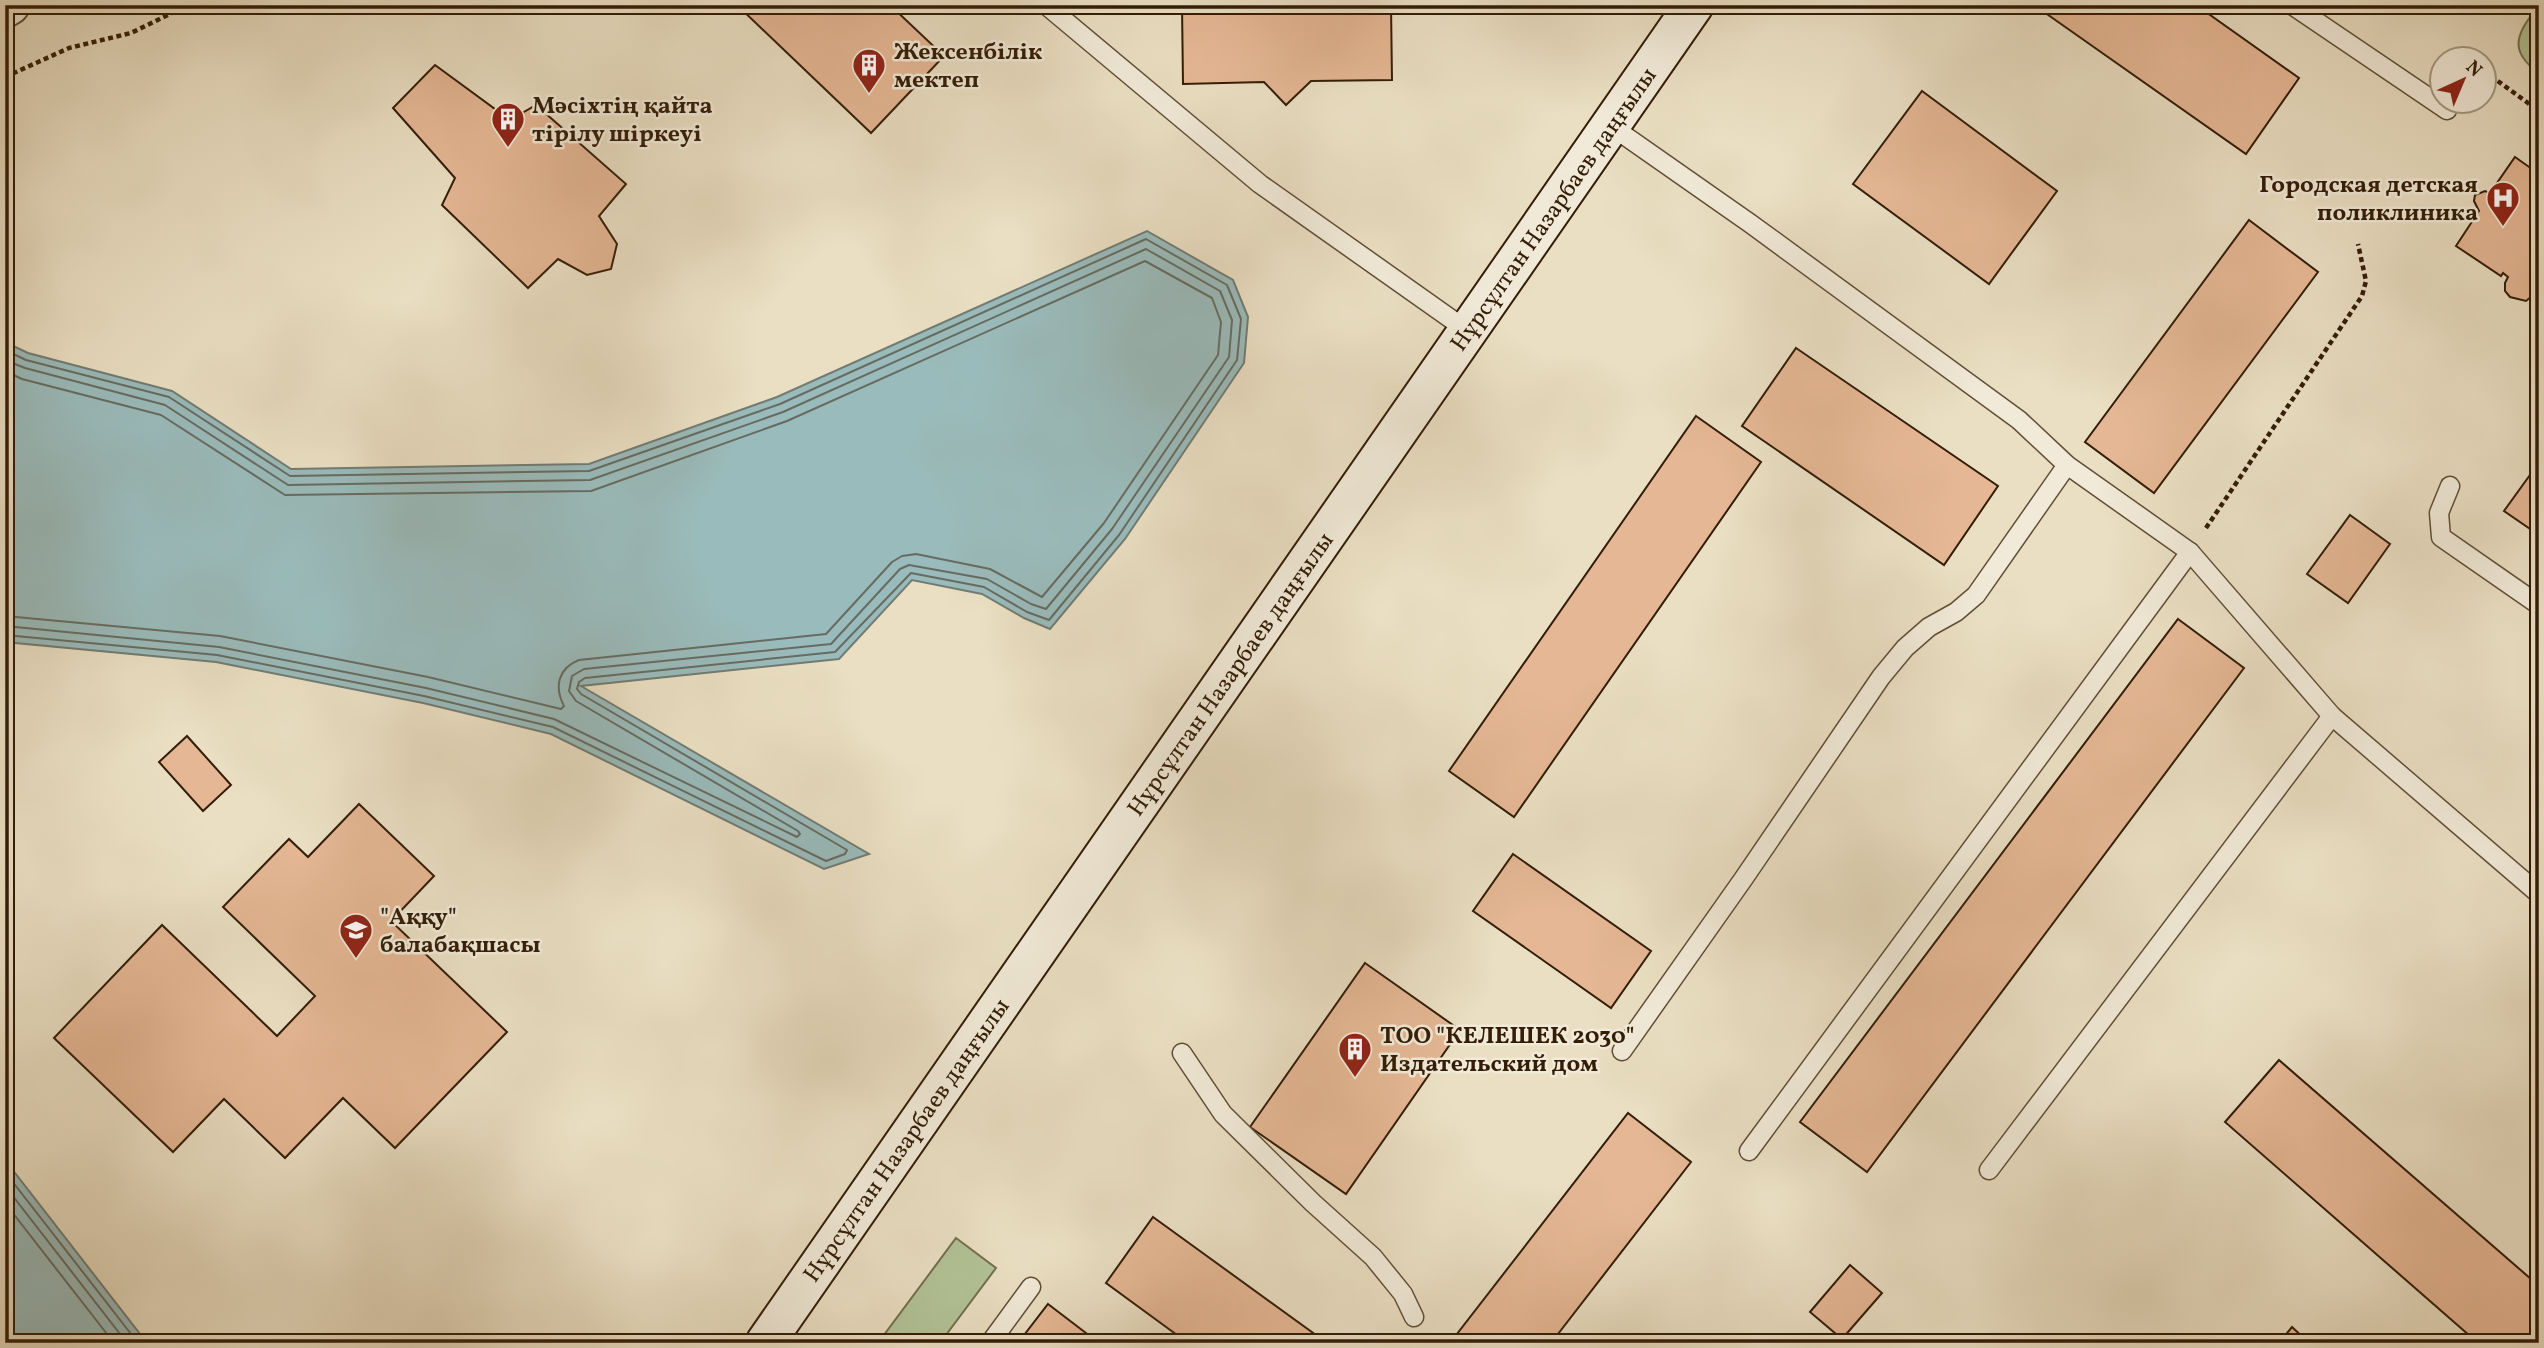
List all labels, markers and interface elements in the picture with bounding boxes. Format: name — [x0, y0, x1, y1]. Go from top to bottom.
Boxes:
place label: Жексенбілік мектеп — [894, 36, 1042, 98]
building icon: Жексенбілік мектеп — [850, 46, 888, 95]
north arrow — [2428, 46, 2498, 116]
text: N — [2459, 55, 2488, 83]
street label: Нұрсұлтан Назарбаев даңғылы — [1443, 61, 1666, 359]
place label: Мәсіхтің қайта тірілу шіркеуі — [532, 90, 713, 152]
building icon: Мәсіхтің қайта тірілу шіркеуі — [489, 100, 527, 149]
place label: Городская детская поликлиника — [2259, 169, 2478, 231]
hospital icon: Городская детская поликлиника — [2484, 179, 2522, 228]
street label: Нұрсұлтан Назарбаев даңғылы — [1120, 526, 1343, 824]
place label: "Аққу" балабақшасы — [380, 901, 541, 963]
school or university icon: "Аққу" балабақшасы — [337, 911, 375, 960]
street label: Нұрсұлтан Назарбаев даңғылы — [796, 992, 1019, 1290]
place label: ТОО "КЕЛЕШЕК 2030" Издательский дом — [1380, 1020, 1635, 1082]
building icon: ТОО "КЕЛЕШЕК 2030" Издательский дом — [1336, 1030, 1374, 1079]

